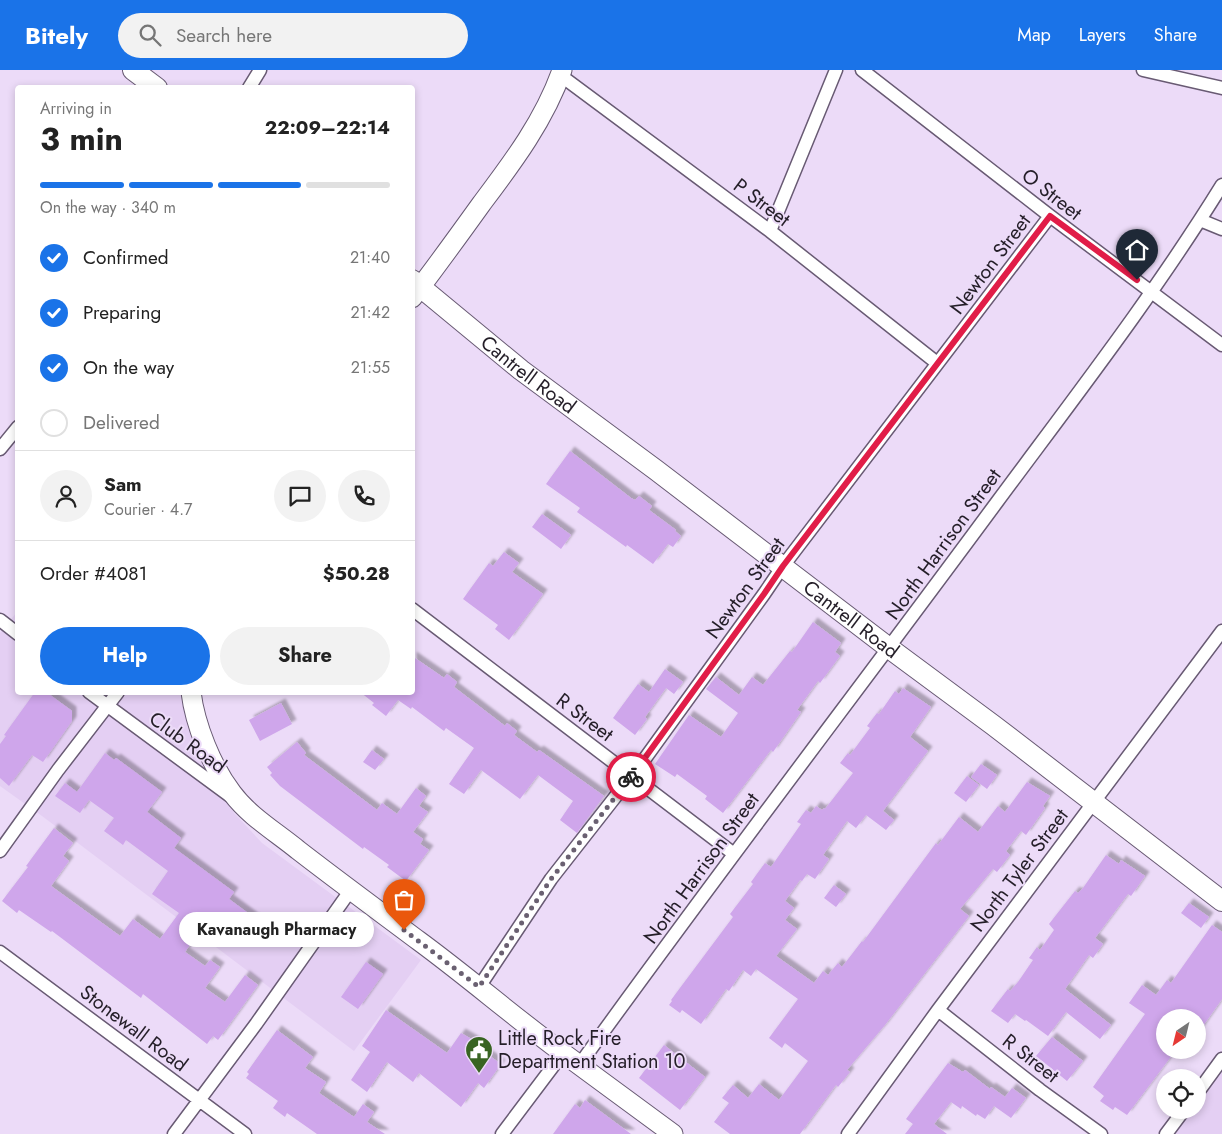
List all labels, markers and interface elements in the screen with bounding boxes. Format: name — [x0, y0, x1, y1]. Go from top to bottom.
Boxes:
search box — [118, 13, 468, 58]
text: Bitely — [25, 18, 88, 53]
icon: search — [136, 21, 164, 49]
text: Search here — [176, 22, 272, 49]
text: Map — [1017, 22, 1051, 48]
text: Layers — [1079, 22, 1126, 48]
text: Share — [1154, 22, 1197, 48]
text: Arriving in — [40, 97, 112, 120]
text: 22:09–22:14 — [265, 114, 390, 141]
text: 3 min — [40, 116, 123, 162]
street label: O Street — [1015, 162, 1088, 227]
street label: P Street — [727, 171, 796, 234]
text: On the way · 340 m — [40, 196, 176, 219]
street label: Newton Street — [943, 208, 1038, 321]
pin — [1116, 229, 1158, 280]
icon: home — [1123, 236, 1151, 264]
icon: check — [40, 244, 68, 272]
text: Confirmed — [83, 244, 169, 271]
text: 21:40 — [350, 246, 390, 269]
icon: check — [40, 299, 68, 327]
text: Preparing — [83, 299, 161, 326]
text: 21:42 — [350, 301, 390, 324]
street label: Cantrell Road — [474, 328, 582, 421]
icon: check — [40, 354, 68, 382]
text: On the way — [83, 354, 174, 381]
text: 21:55 — [351, 356, 390, 379]
text: Delivered — [83, 409, 160, 436]
street label: North Harrison Street — [879, 463, 1008, 626]
button: person — [40, 470, 92, 522]
button: chat — [274, 470, 326, 522]
button: phone — [338, 470, 390, 522]
text: Sam — [104, 471, 142, 498]
text: Courier · 4.7 — [104, 498, 192, 521]
street label: Newton Street — [699, 531, 792, 645]
text: Order #4081 — [40, 560, 147, 587]
text: $50.28 — [323, 560, 390, 587]
street label: Cantrell Road — [797, 573, 905, 666]
button: Help — [40, 627, 210, 685]
button: Share — [220, 627, 390, 685]
street label: R Street — [550, 686, 620, 749]
street label: Club Road — [143, 704, 232, 780]
courier — [606, 752, 656, 802]
icon: bike — [617, 763, 645, 791]
street label: North Harrison Street — [637, 787, 766, 950]
street label: North Tyler Street — [963, 802, 1076, 938]
pin — [383, 879, 425, 930]
icon: bag — [390, 886, 418, 914]
callout: Kavanaugh Pharmacy — [179, 912, 374, 948]
text: Kavanaugh Pharmacy — [197, 918, 356, 941]
street label: Stonewall Road — [74, 978, 194, 1079]
north arrow — [1156, 1009, 1206, 1059]
map controls — [1156, 1009, 1206, 1119]
place label: Little Rock Fire Department Station 10 — [498, 1024, 686, 1076]
street label: R Street — [996, 1027, 1065, 1090]
public building icon: Little Rock Fire Department Station 10 — [464, 1035, 494, 1074]
button: locate — [1156, 1069, 1206, 1119]

